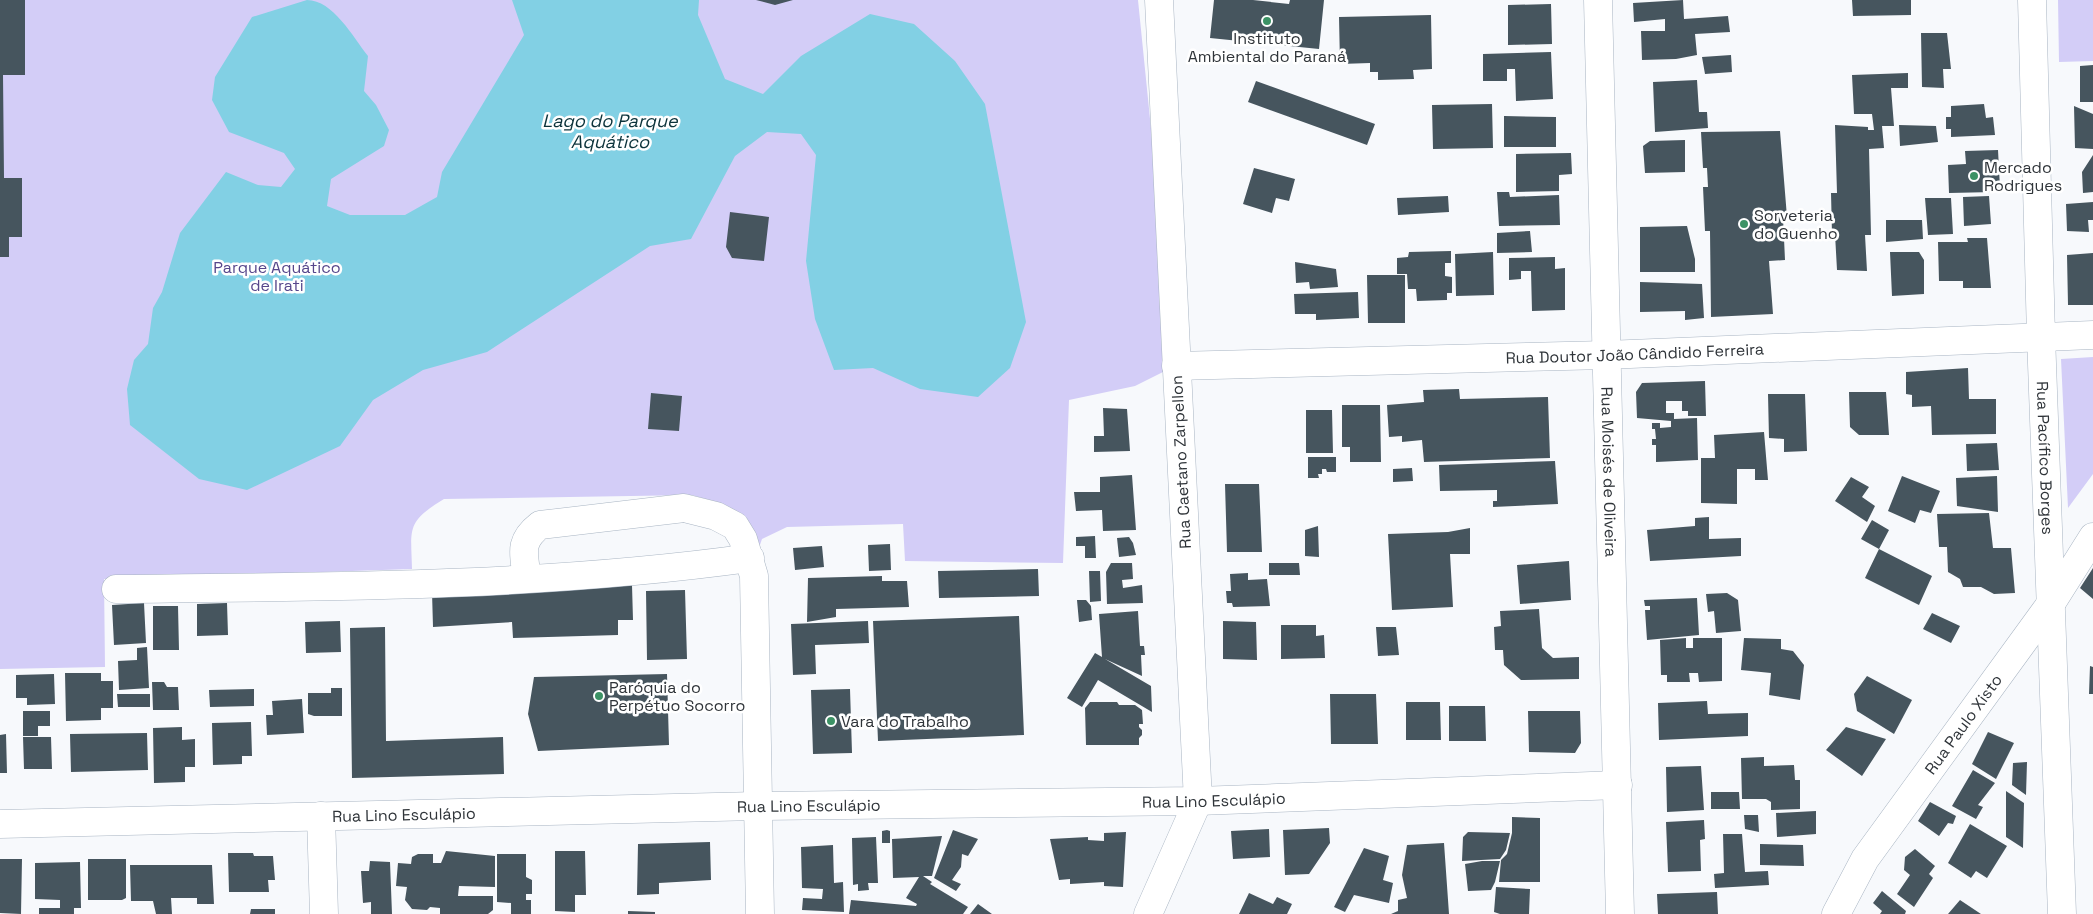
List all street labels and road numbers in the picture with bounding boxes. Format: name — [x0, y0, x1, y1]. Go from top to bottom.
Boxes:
street label: Rua Doutor João Cândido Ferreira — [1505, 338, 1765, 368]
street label: Rua Caetano Zarpellon — [1166, 375, 1196, 549]
street label: Rua Pacífico Borges — [2032, 381, 2059, 535]
street label: Rua Moisés de Oliveira — [1597, 386, 1622, 557]
street label: Rua Paulo Xisto — [1920, 670, 2007, 778]
street label: Rua Lino Esculápio — [1142, 787, 1286, 812]
street label: Rua Lino Esculápio — [737, 794, 881, 817]
street label: Rua Lino Esculápio — [332, 802, 476, 827]

